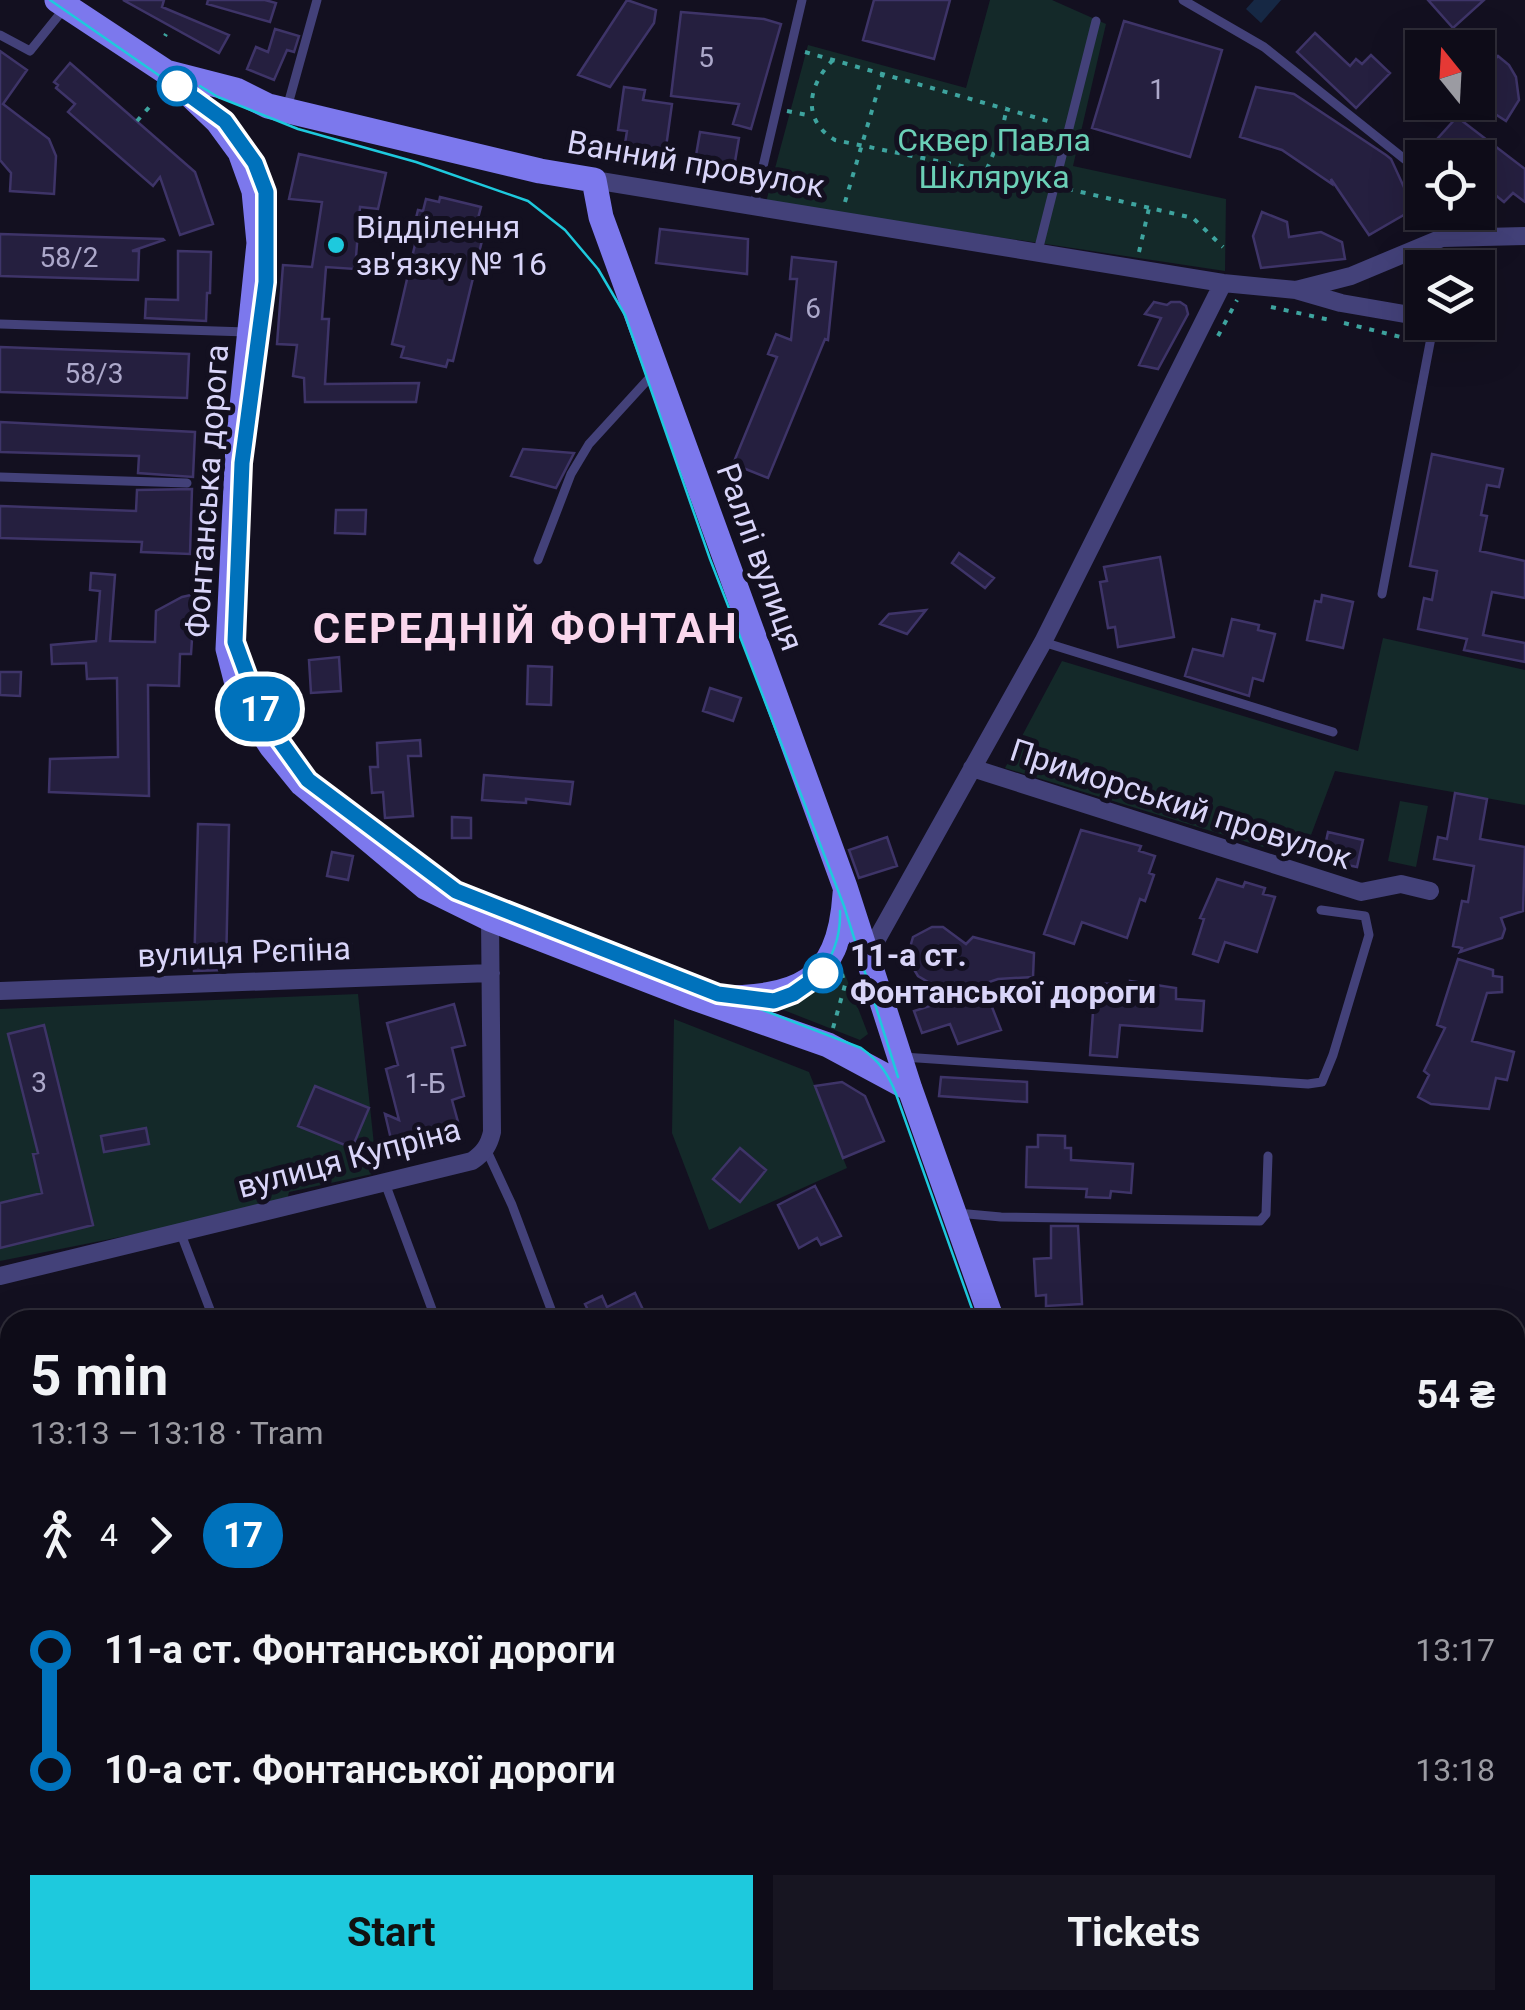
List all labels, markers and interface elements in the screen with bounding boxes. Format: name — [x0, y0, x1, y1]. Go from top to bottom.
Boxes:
north arrow — [1405, 30, 1495, 120]
map controls — [1405, 30, 1495, 340]
house number: 5 — [698, 41, 714, 74]
unlabelled marker — [158, 67, 196, 105]
house number: 1 — [1149, 73, 1165, 106]
park label: Сквер Павла Шклярука — [897, 121, 1091, 196]
street label: Ванний провулок — [564, 123, 828, 205]
button: locate — [1405, 140, 1495, 230]
place label: Відділення зв'язку № 16 — [356, 208, 547, 283]
marker: Відділення зв'язку № 16 — [325, 234, 347, 256]
house number: 58/2 — [40, 241, 98, 274]
button: layers — [1405, 250, 1495, 340]
house number: 6 — [805, 292, 821, 325]
street label: Фонтанська дорога — [178, 343, 236, 639]
house number: 58/3 — [65, 357, 123, 390]
street label: Раллі вулиця — [709, 458, 811, 656]
district label: СЕРЕДНІЙ ФОНТАН — [313, 604, 739, 653]
line badge: 17 — [215, 676, 305, 742]
text: 17 — [240, 689, 280, 730]
street label: Приморський провулок — [1005, 731, 1357, 877]
street label: вулиця Рєпіна — [137, 929, 351, 975]
place label: 11-а ст. Фонтанської дороги — [850, 936, 1156, 1011]
marker: 11-а ст. Фонтанської дороги — [804, 954, 842, 992]
house number: 3 — [31, 1066, 47, 1099]
house number: 1-Б — [404, 1067, 446, 1100]
street label: вулиця Купріна — [233, 1110, 465, 1206]
text: 5 min — [30, 1344, 168, 1408]
text: 54 ₴ — [1417, 1373, 1495, 1417]
text: 13:13 – 13:18 · Tram — [30, 1414, 323, 1452]
icon: walk — [30, 1508, 85, 1563]
icon: forward — [133, 1508, 188, 1563]
text: 17 — [223, 1515, 263, 1556]
text: 4 — [100, 1516, 118, 1554]
text: 11-а ст. Фонтанської дороги — [104, 1628, 615, 1672]
text: 13:17 — [1415, 1631, 1495, 1669]
text: 10-а ст. Фонтанської дороги — [104, 1748, 615, 1792]
text: 13:18 — [1415, 1751, 1495, 1789]
button: Start — [30, 1875, 753, 1990]
button: Tickets — [773, 1875, 1495, 1990]

